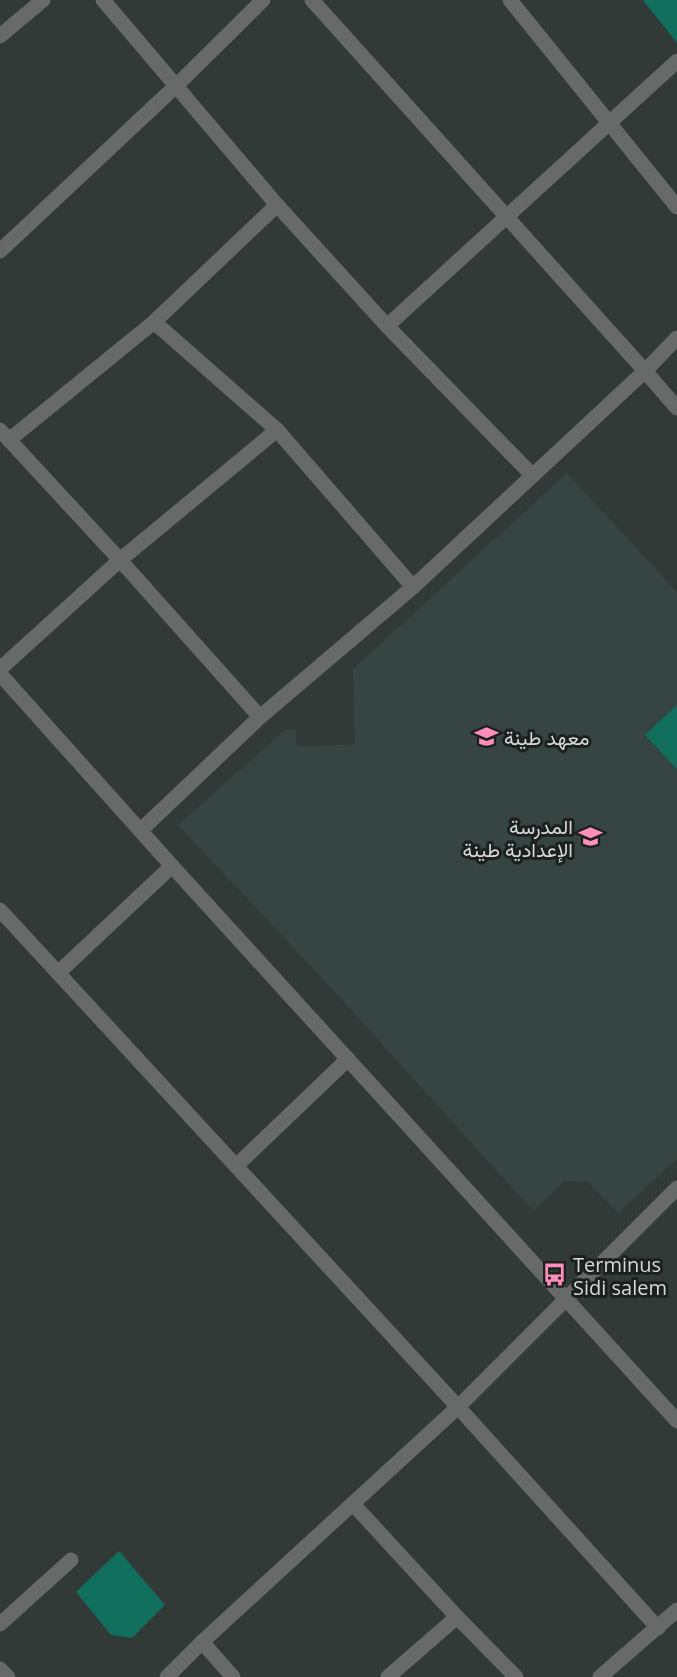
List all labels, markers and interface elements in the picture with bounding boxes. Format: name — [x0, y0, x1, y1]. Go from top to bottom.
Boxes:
school or university icon: معهد طينة — [473, 724, 499, 750]
place label: معهد طينة — [504, 724, 589, 751]
place label: المدرسة الإعدادية طينة — [463, 813, 573, 863]
school or university icon: المدرسة الإعدادية طينة — [578, 824, 604, 850]
place label: Terminus Sidi salem — [573, 1251, 667, 1301]
bus stop icon: Terminus Sidi salem — [542, 1262, 568, 1288]

